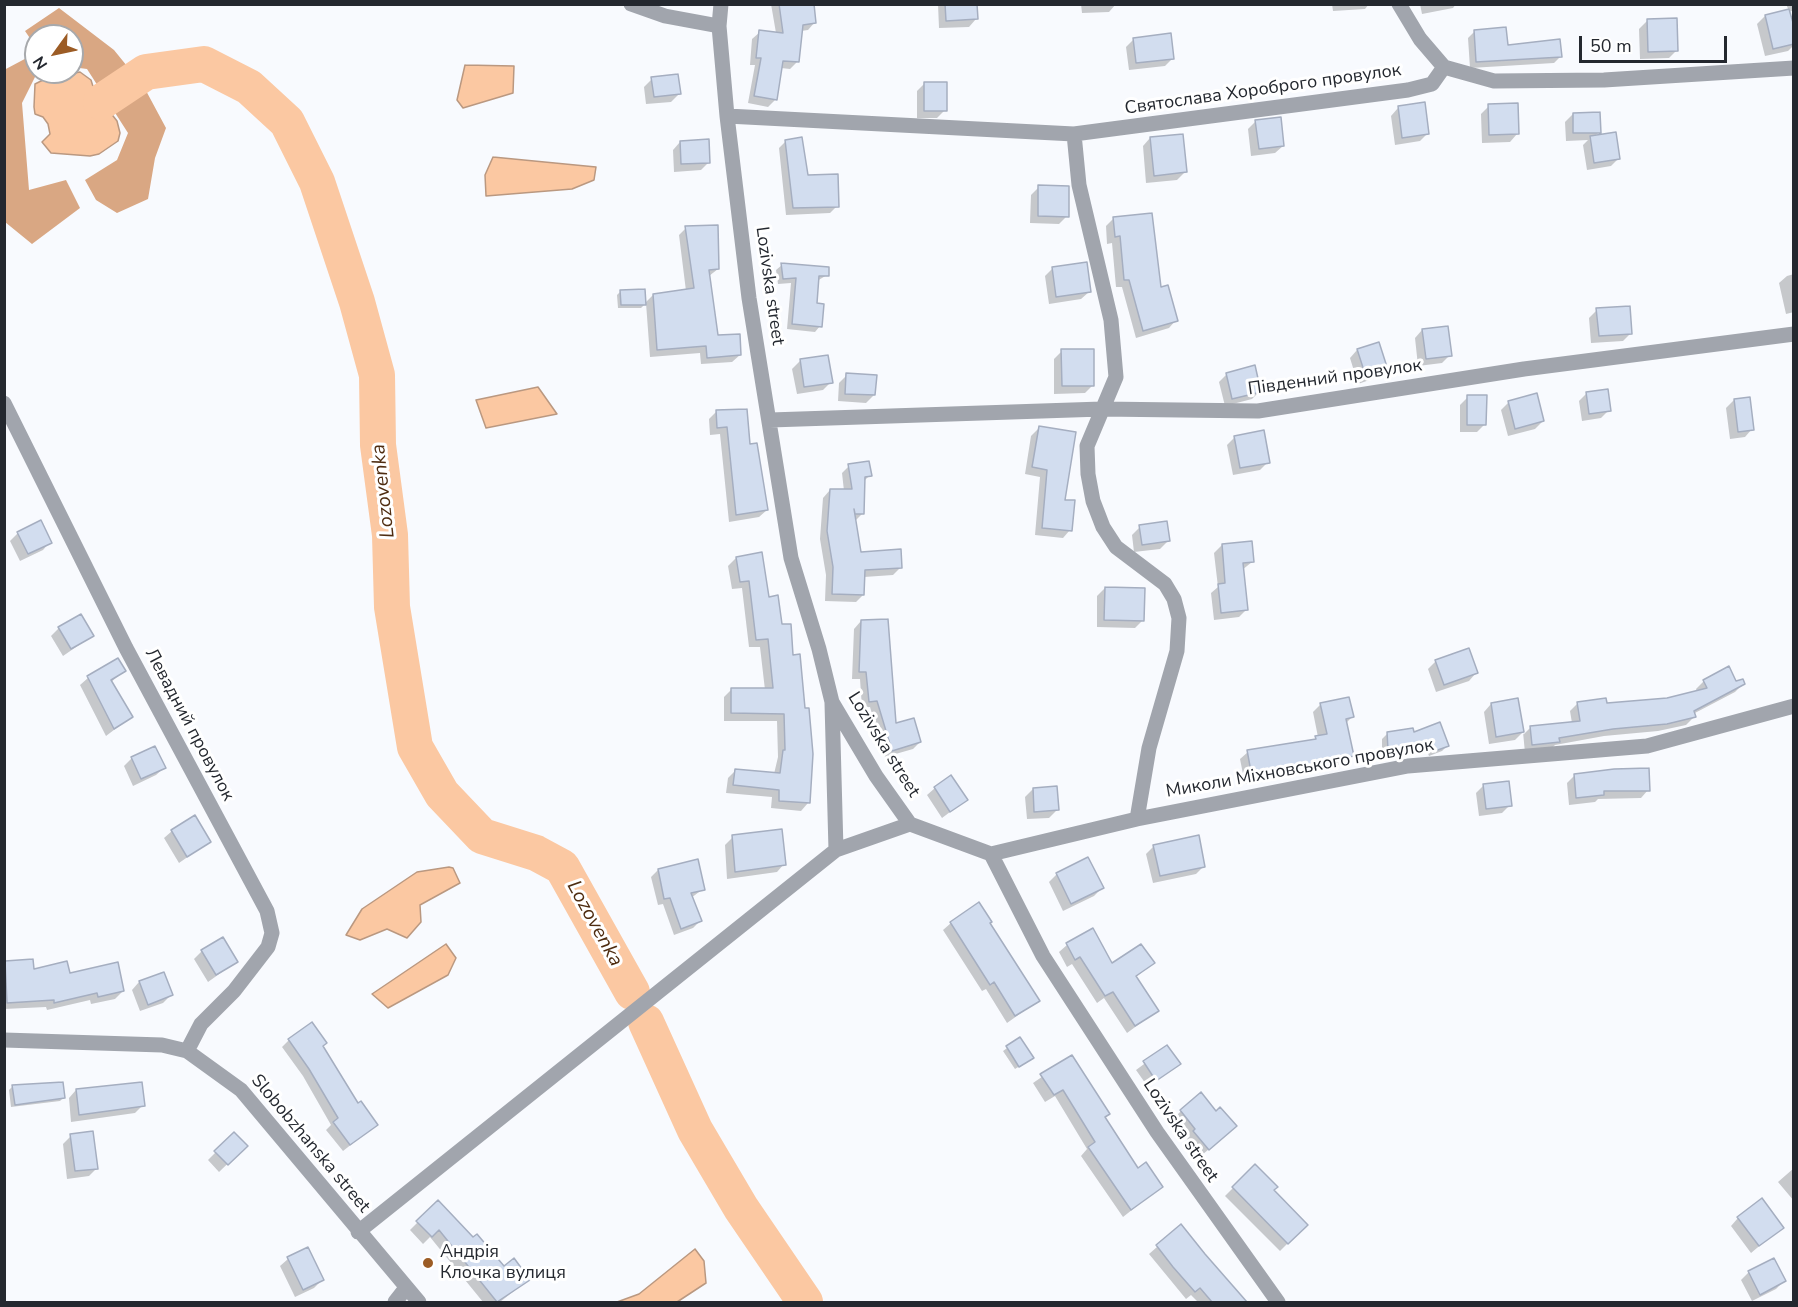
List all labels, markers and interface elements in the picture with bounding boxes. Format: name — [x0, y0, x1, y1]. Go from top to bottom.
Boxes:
north arrow — [24, 24, 84, 84]
scale bar — [1582, 24, 1730, 62]
text: 50 m — [1590, 34, 1632, 58]
text: N — [28, 52, 53, 74]
street label: Святослава Хороброго провулок — [1123, 60, 1403, 120]
street label: Lozivska street — [750, 225, 788, 347]
street label: Південний провулок — [1247, 355, 1423, 401]
water label: Lozovenka — [367, 443, 401, 539]
street label: Левадний провулок — [140, 645, 238, 805]
street label: Lozivska street — [842, 689, 924, 801]
street label: Миколи Міхновського провулок — [1164, 735, 1436, 803]
water label: Lozovenka — [561, 877, 627, 971]
street label: Slobobzhanska street — [246, 1070, 374, 1218]
street label: Lozivska street — [1138, 1075, 1222, 1187]
place label: Андрія Клочка вулиця — [440, 1242, 566, 1284]
marker: Андрія Клочка вулиця — [421, 1256, 435, 1270]

